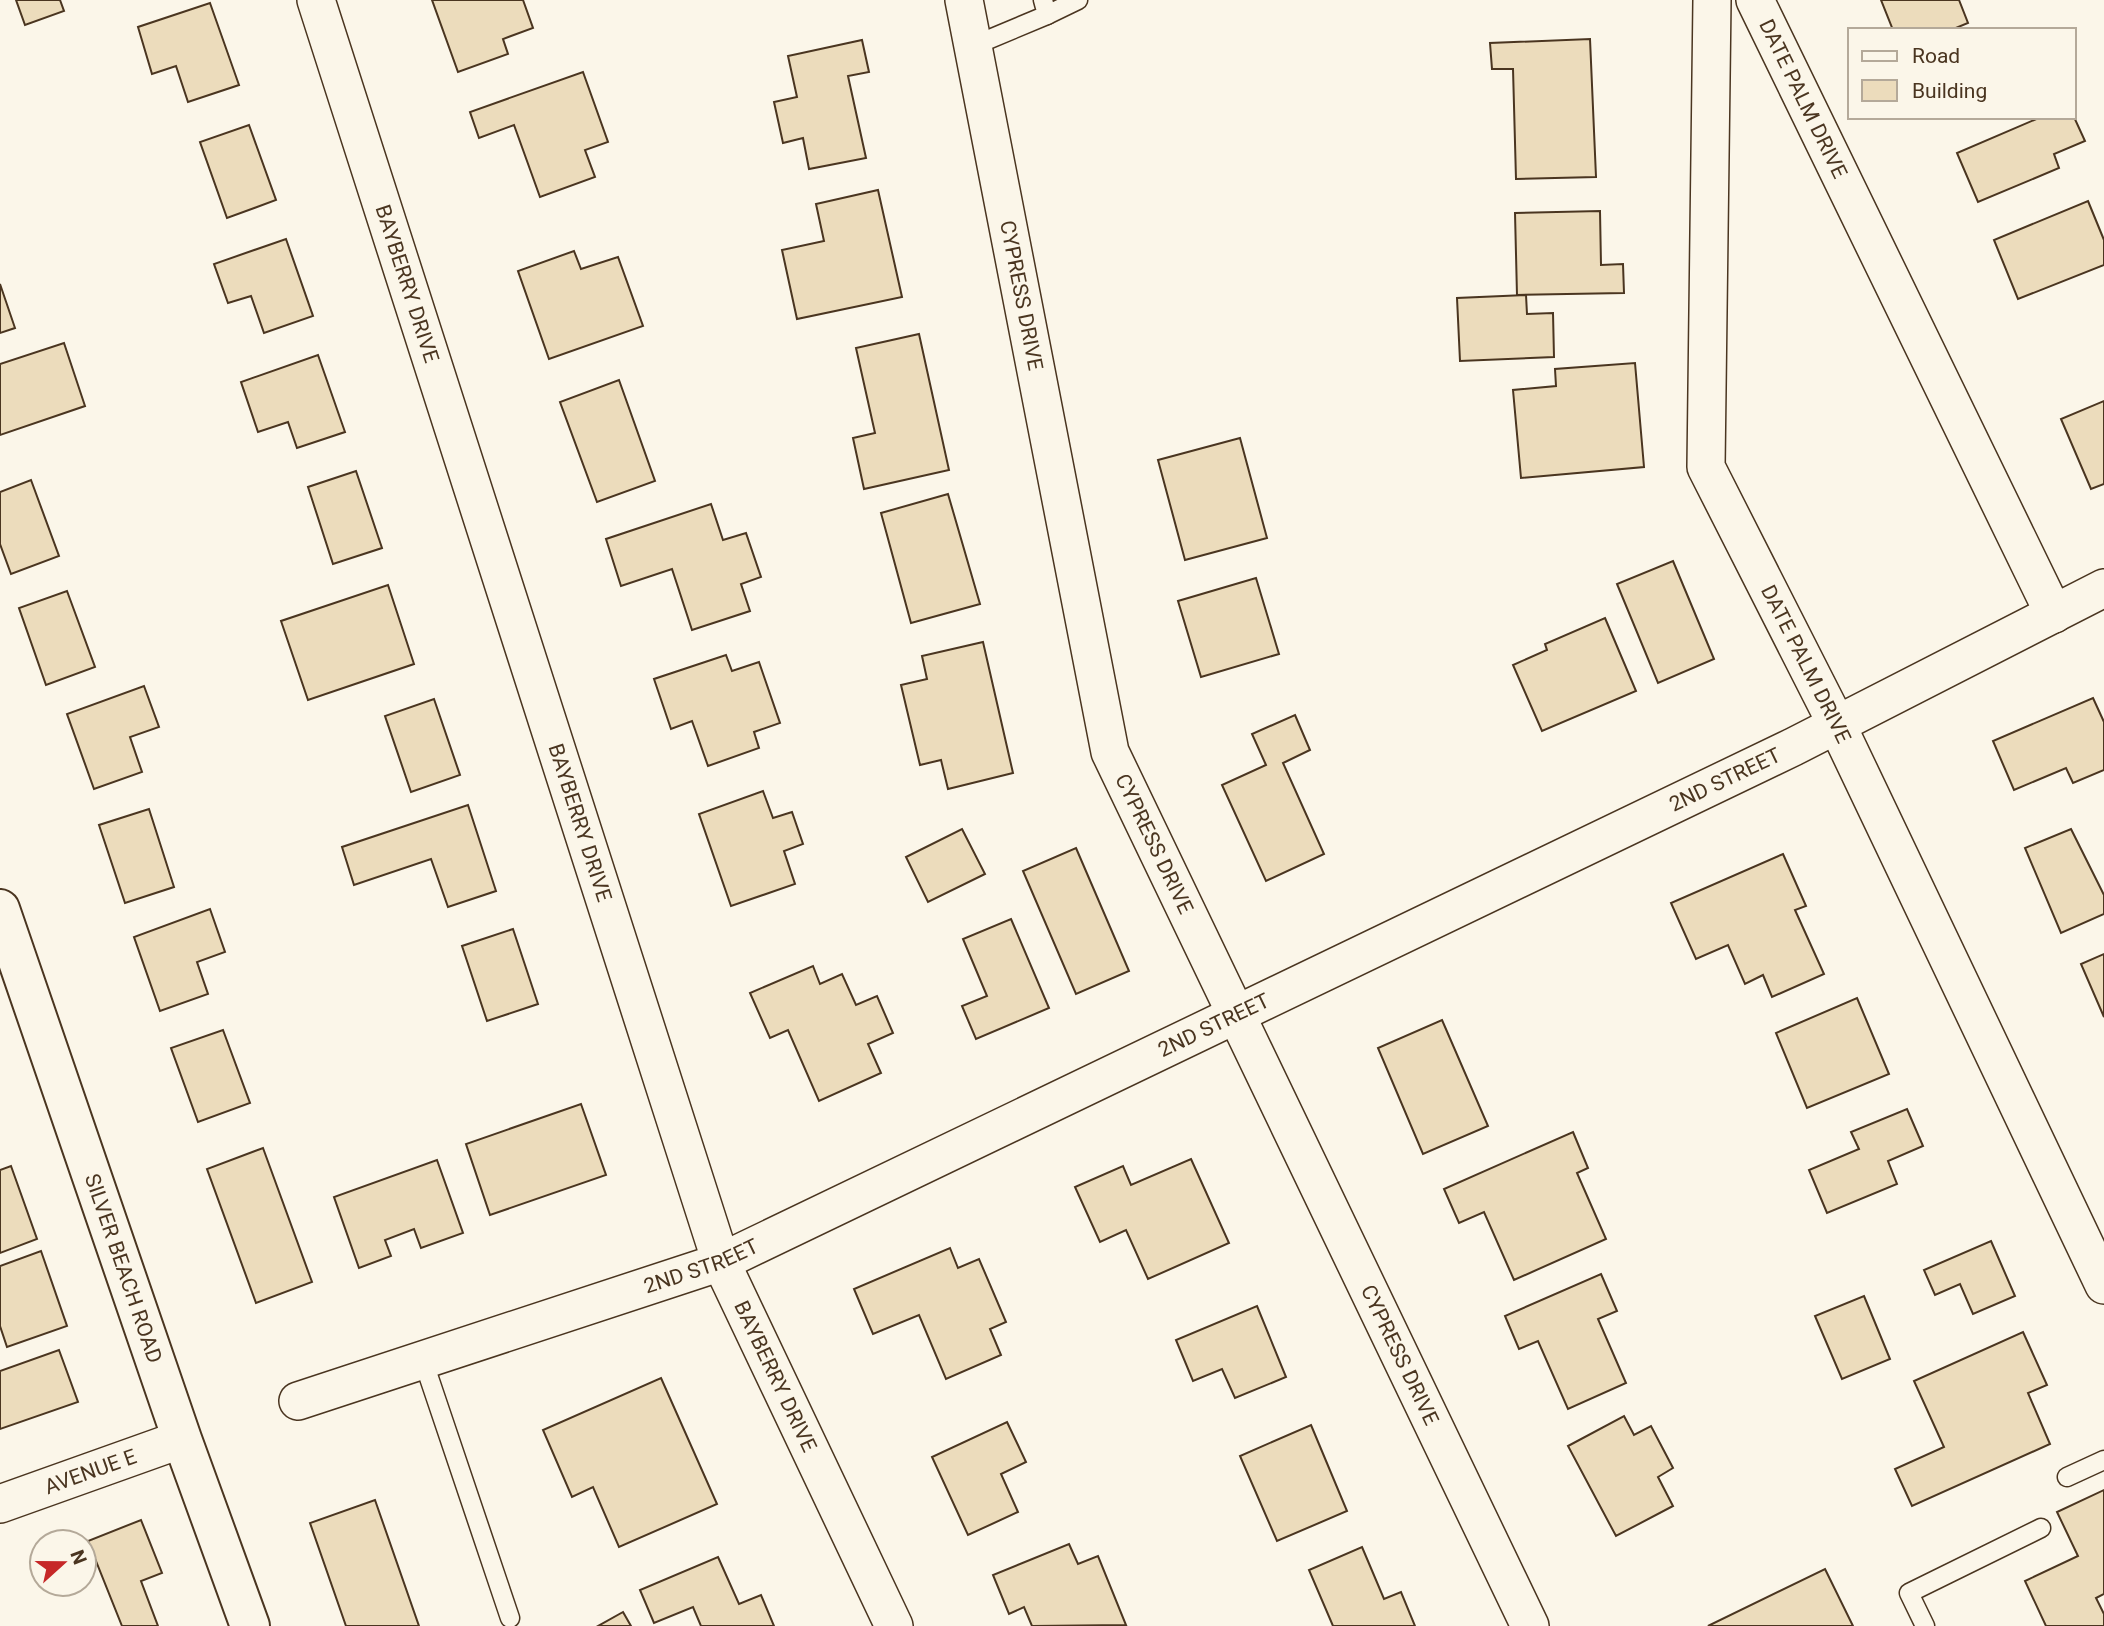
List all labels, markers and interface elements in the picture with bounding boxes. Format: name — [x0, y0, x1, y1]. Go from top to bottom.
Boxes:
street label: DATE PALM DRIVE — [1754, 15, 1852, 182]
legend — [1848, 28, 2076, 119]
text: Road — [1912, 44, 1960, 68]
text: Building — [1912, 79, 1987, 103]
street label: BAYBERRY DRIVE — [370, 202, 444, 366]
street label: CYPRESS DRIVE — [995, 218, 1048, 373]
street label: DATE PALM DRIVE — [1756, 581, 1856, 747]
street label: BAYBERRY DRIVE — [543, 741, 617, 905]
street label: 2ND STREET — [1665, 743, 1785, 817]
street label: CYPRESS DRIVE — [1110, 770, 1198, 918]
street label: 2ND STREET — [1154, 988, 1274, 1062]
street label: SILVER BEACH ROAD — [80, 1171, 167, 1366]
street label: 2ND STREET — [641, 1234, 763, 1299]
street label: CYPRESS DRIVE — [1356, 1281, 1444, 1429]
street label: BAYBERRY DRIVE — [729, 1297, 822, 1456]
street label: AVENUE E — [41, 1444, 140, 1499]
north arrow — [28, 1528, 98, 1598]
text: N — [65, 1547, 92, 1567]

